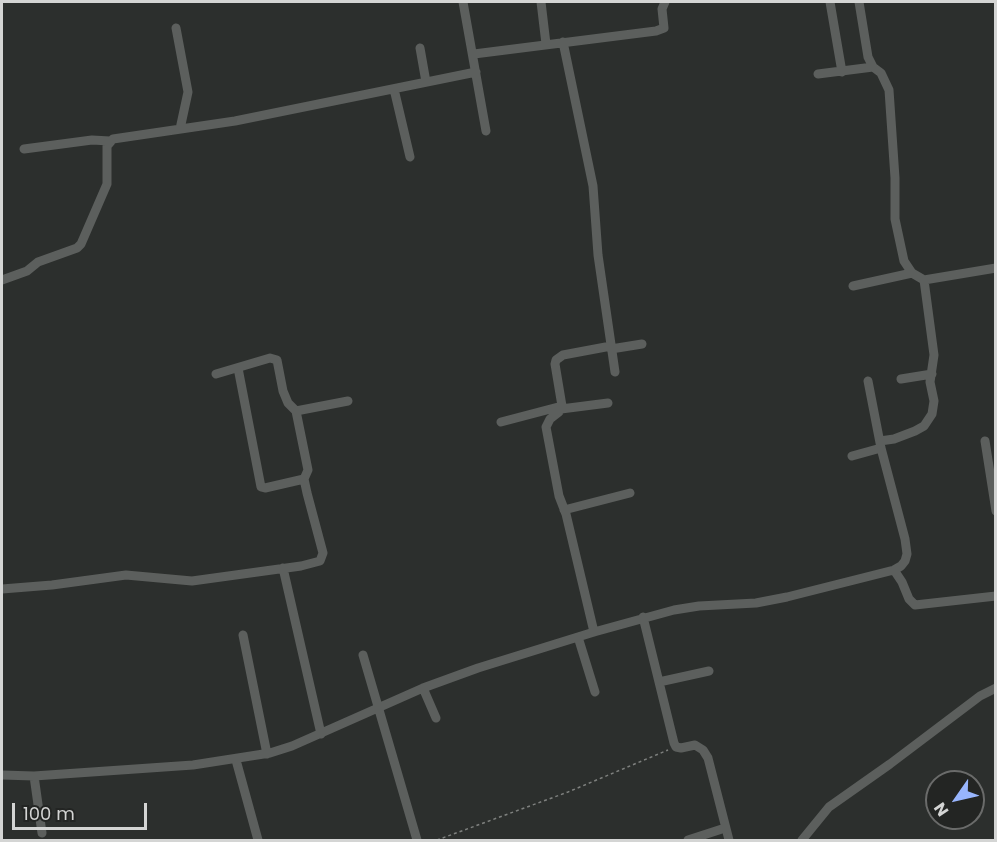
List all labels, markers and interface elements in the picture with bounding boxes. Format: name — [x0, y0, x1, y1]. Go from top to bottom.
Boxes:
north arrow — [925, 770, 985, 830]
scale bar — [15, 791, 150, 829]
text: N — [928, 798, 954, 821]
text: 100 m — [23, 801, 75, 826]

